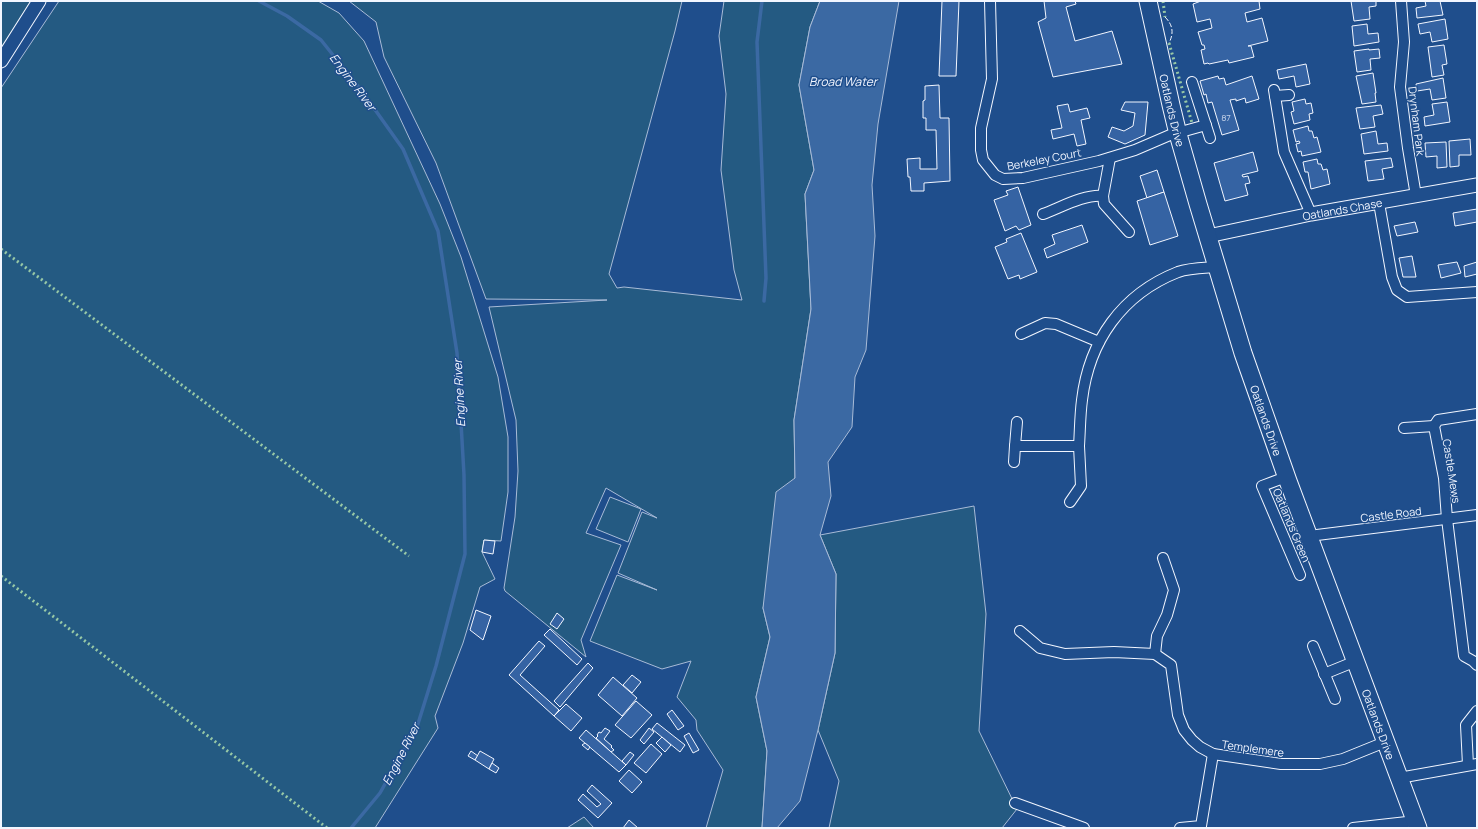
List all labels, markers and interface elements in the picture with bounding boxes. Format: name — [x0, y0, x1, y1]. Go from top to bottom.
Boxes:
water label: Engine River — [326, 50, 381, 116]
water label: Broad Water — [809, 73, 879, 90]
street label: Oatlands Drive — [1157, 73, 1189, 149]
street label: Drynham Park — [1405, 85, 1429, 157]
house number: 87 — [1221, 111, 1231, 124]
street label: Berkeley Court — [1006, 144, 1082, 174]
street label: Oatlands Chase — [1301, 194, 1384, 223]
water label: Engine River — [449, 357, 469, 427]
street label: Oatlands Drive — [1247, 383, 1286, 458]
street label: Castle Mews — [1440, 438, 1465, 504]
street label: Oatlands Green — [1270, 486, 1314, 564]
street label: Castle Road — [1360, 503, 1422, 525]
street label: Oatlands Drive — [1359, 687, 1399, 762]
water label: Engine River — [378, 718, 425, 788]
street label: Templemere — [1221, 736, 1286, 760]

